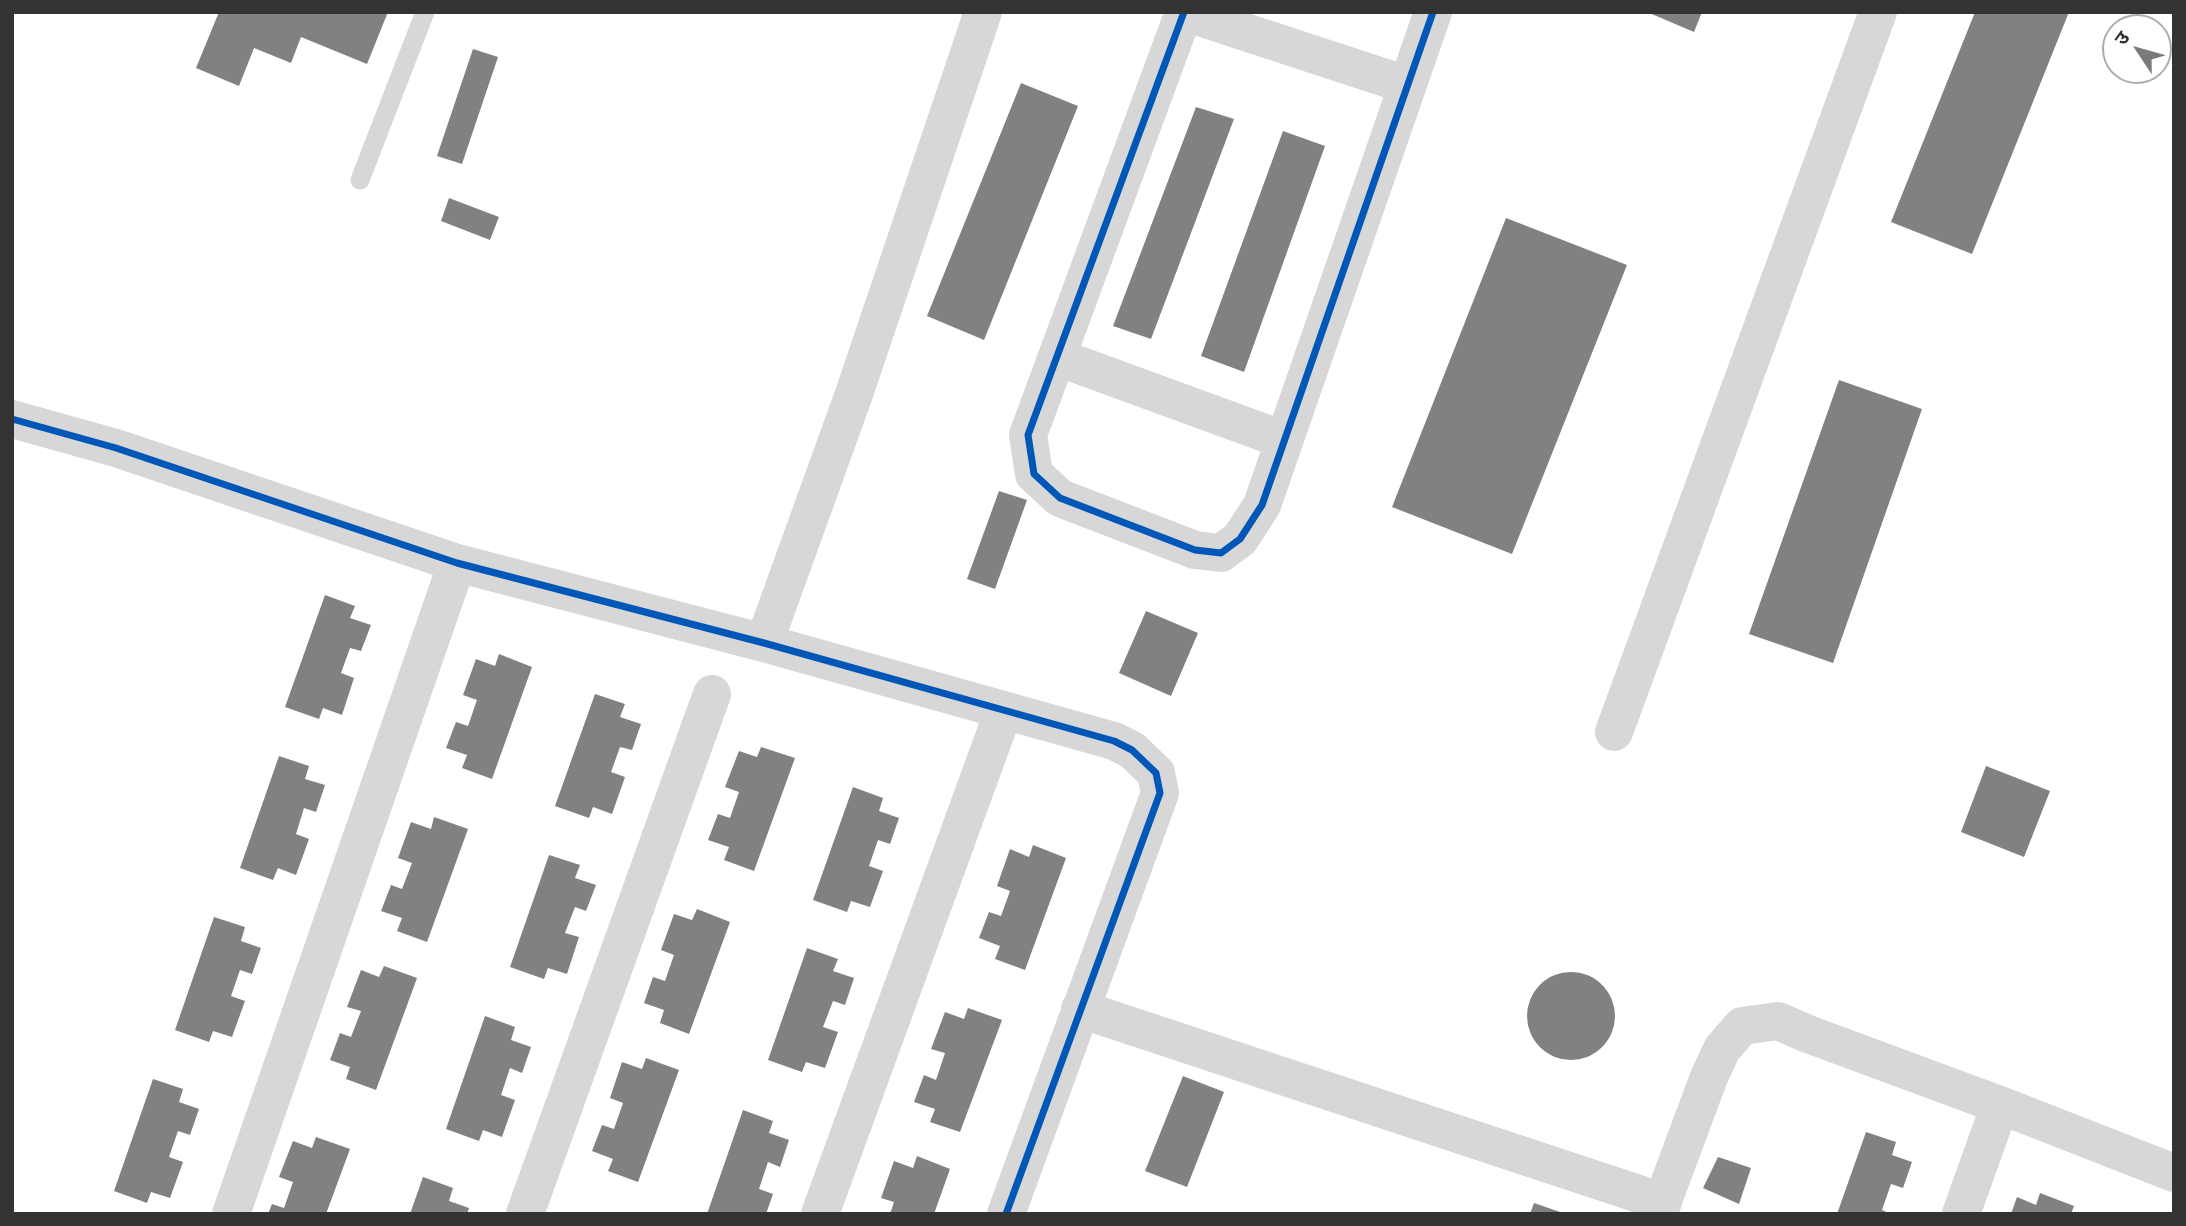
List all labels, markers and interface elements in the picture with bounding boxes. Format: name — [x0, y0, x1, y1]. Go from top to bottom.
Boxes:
north arrow — [2102, 14, 2172, 84]
text: उ — [2108, 26, 2135, 50]

